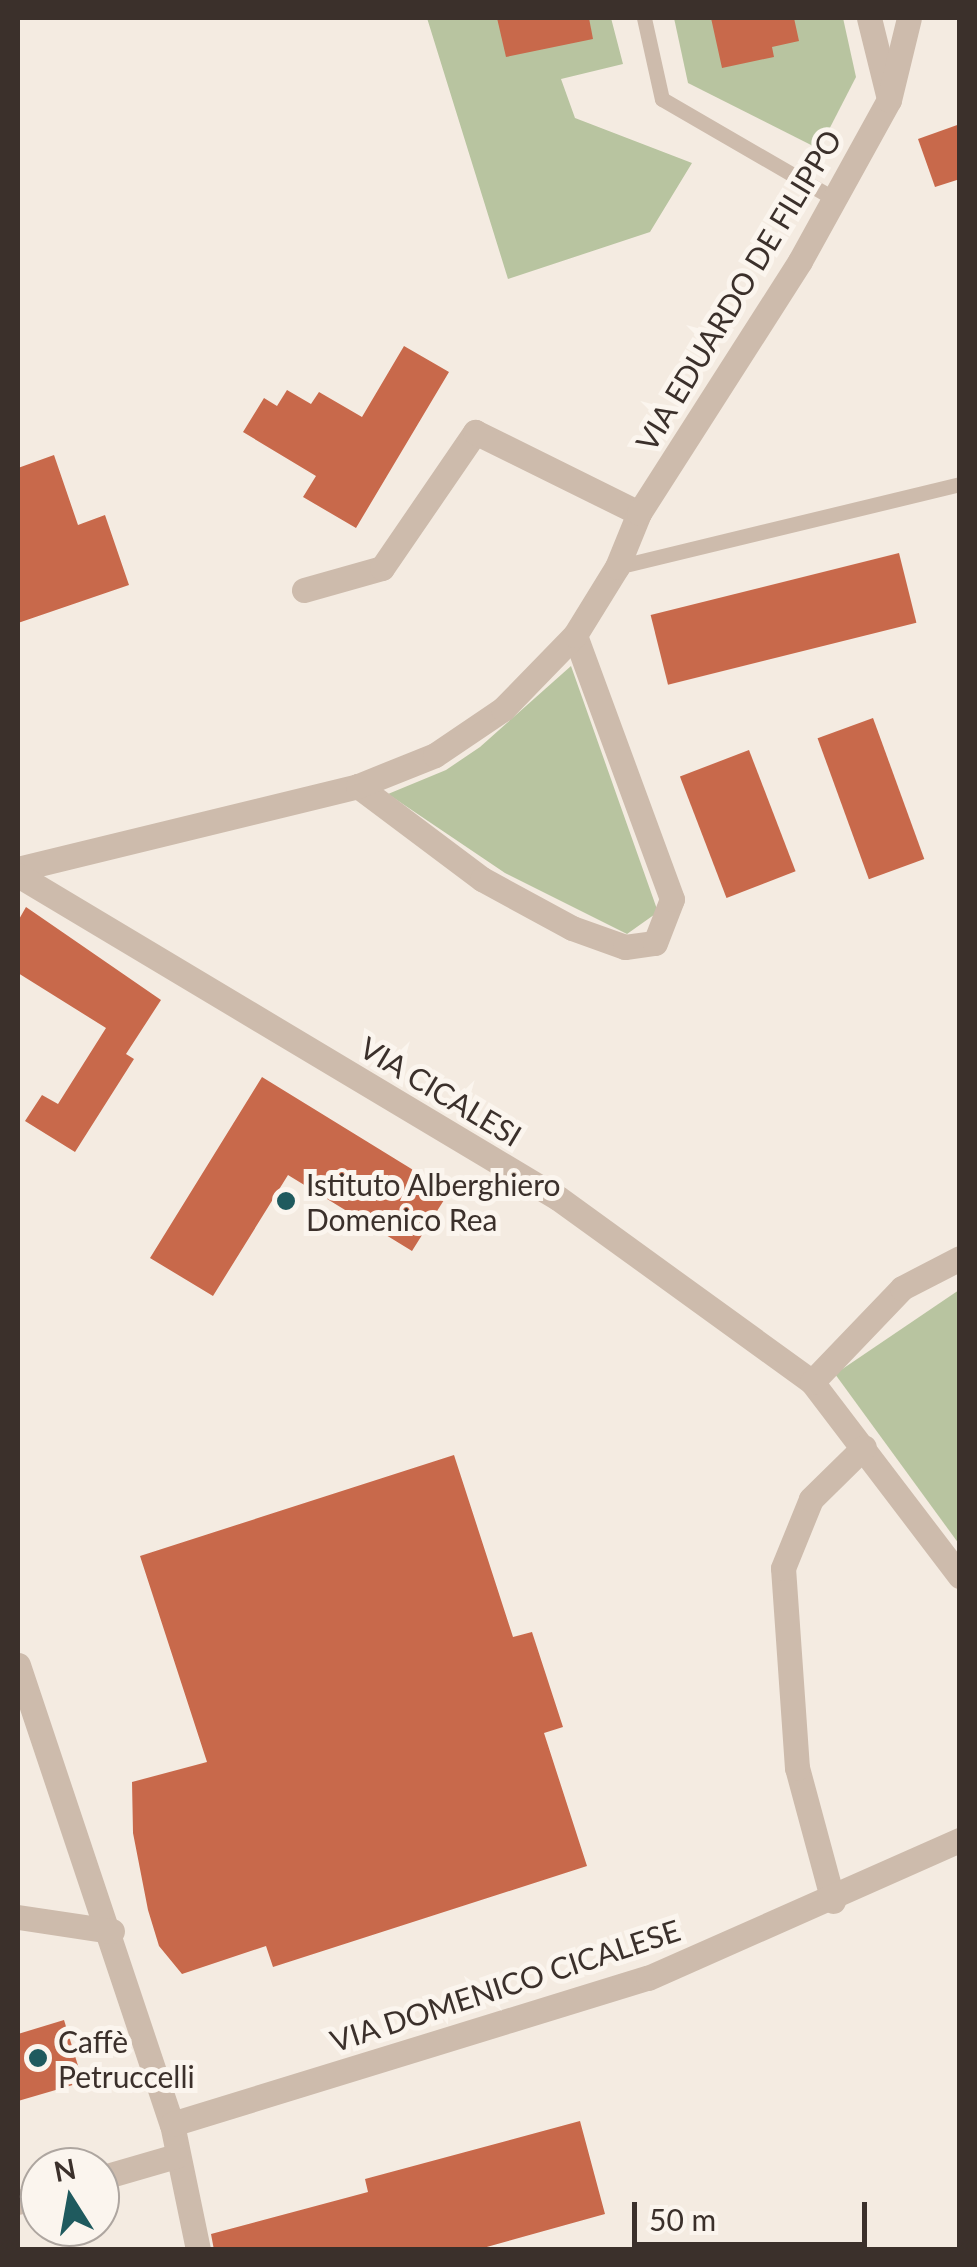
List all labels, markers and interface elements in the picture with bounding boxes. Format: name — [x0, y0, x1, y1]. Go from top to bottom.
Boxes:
street label: VIA EDUARDO DE FILIPPO — [628, 123, 848, 457]
street label: VIA CICALESI — [353, 1028, 529, 1154]
place label: Istituto Alberghiero Domenico Rea — [306, 1166, 562, 1236]
marker: Istituto Alberghiero Domenico Rea — [275, 1190, 297, 1212]
street label: VIA DOMENICO CICALESE — [325, 1911, 685, 2059]
place label: Caffè Petruccelli — [58, 2023, 195, 2094]
marker: Caffè Petruccelli — [27, 2047, 49, 2069]
north arrow — [20, 2147, 120, 2247]
text: N — [51, 2151, 78, 2188]
scale bar — [637, 2182, 872, 2244]
text: 50 m — [649, 2201, 716, 2237]

